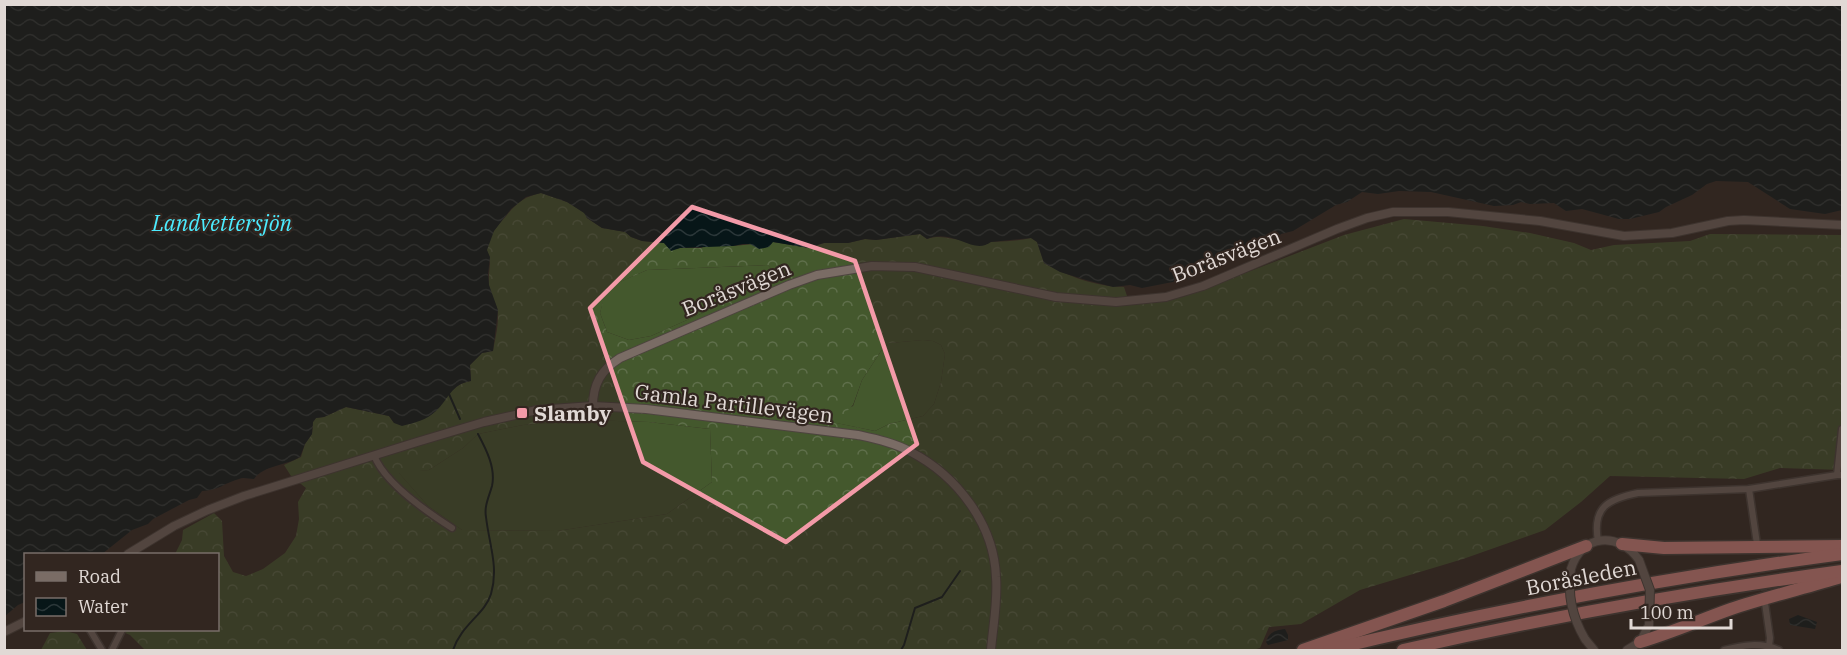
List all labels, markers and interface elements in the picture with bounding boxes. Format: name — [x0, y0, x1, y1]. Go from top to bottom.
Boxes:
water label: Landvettersjön — [151, 208, 293, 237]
street label: Boråsvägen — [1167, 221, 1285, 289]
street label: Boråsvägen — [677, 253, 795, 323]
street label: Gamla Partillevägen — [633, 377, 835, 429]
place label: Slamby — [534, 399, 611, 427]
marker: Slamby — [515, 406, 529, 420]
legend — [24, 553, 219, 631]
street label: Boråsleden — [1523, 553, 1639, 601]
text: Road — [78, 565, 121, 588]
scale bar — [1631, 592, 1732, 630]
text: Water — [78, 595, 128, 618]
text: 100 m — [1640, 601, 1694, 624]

